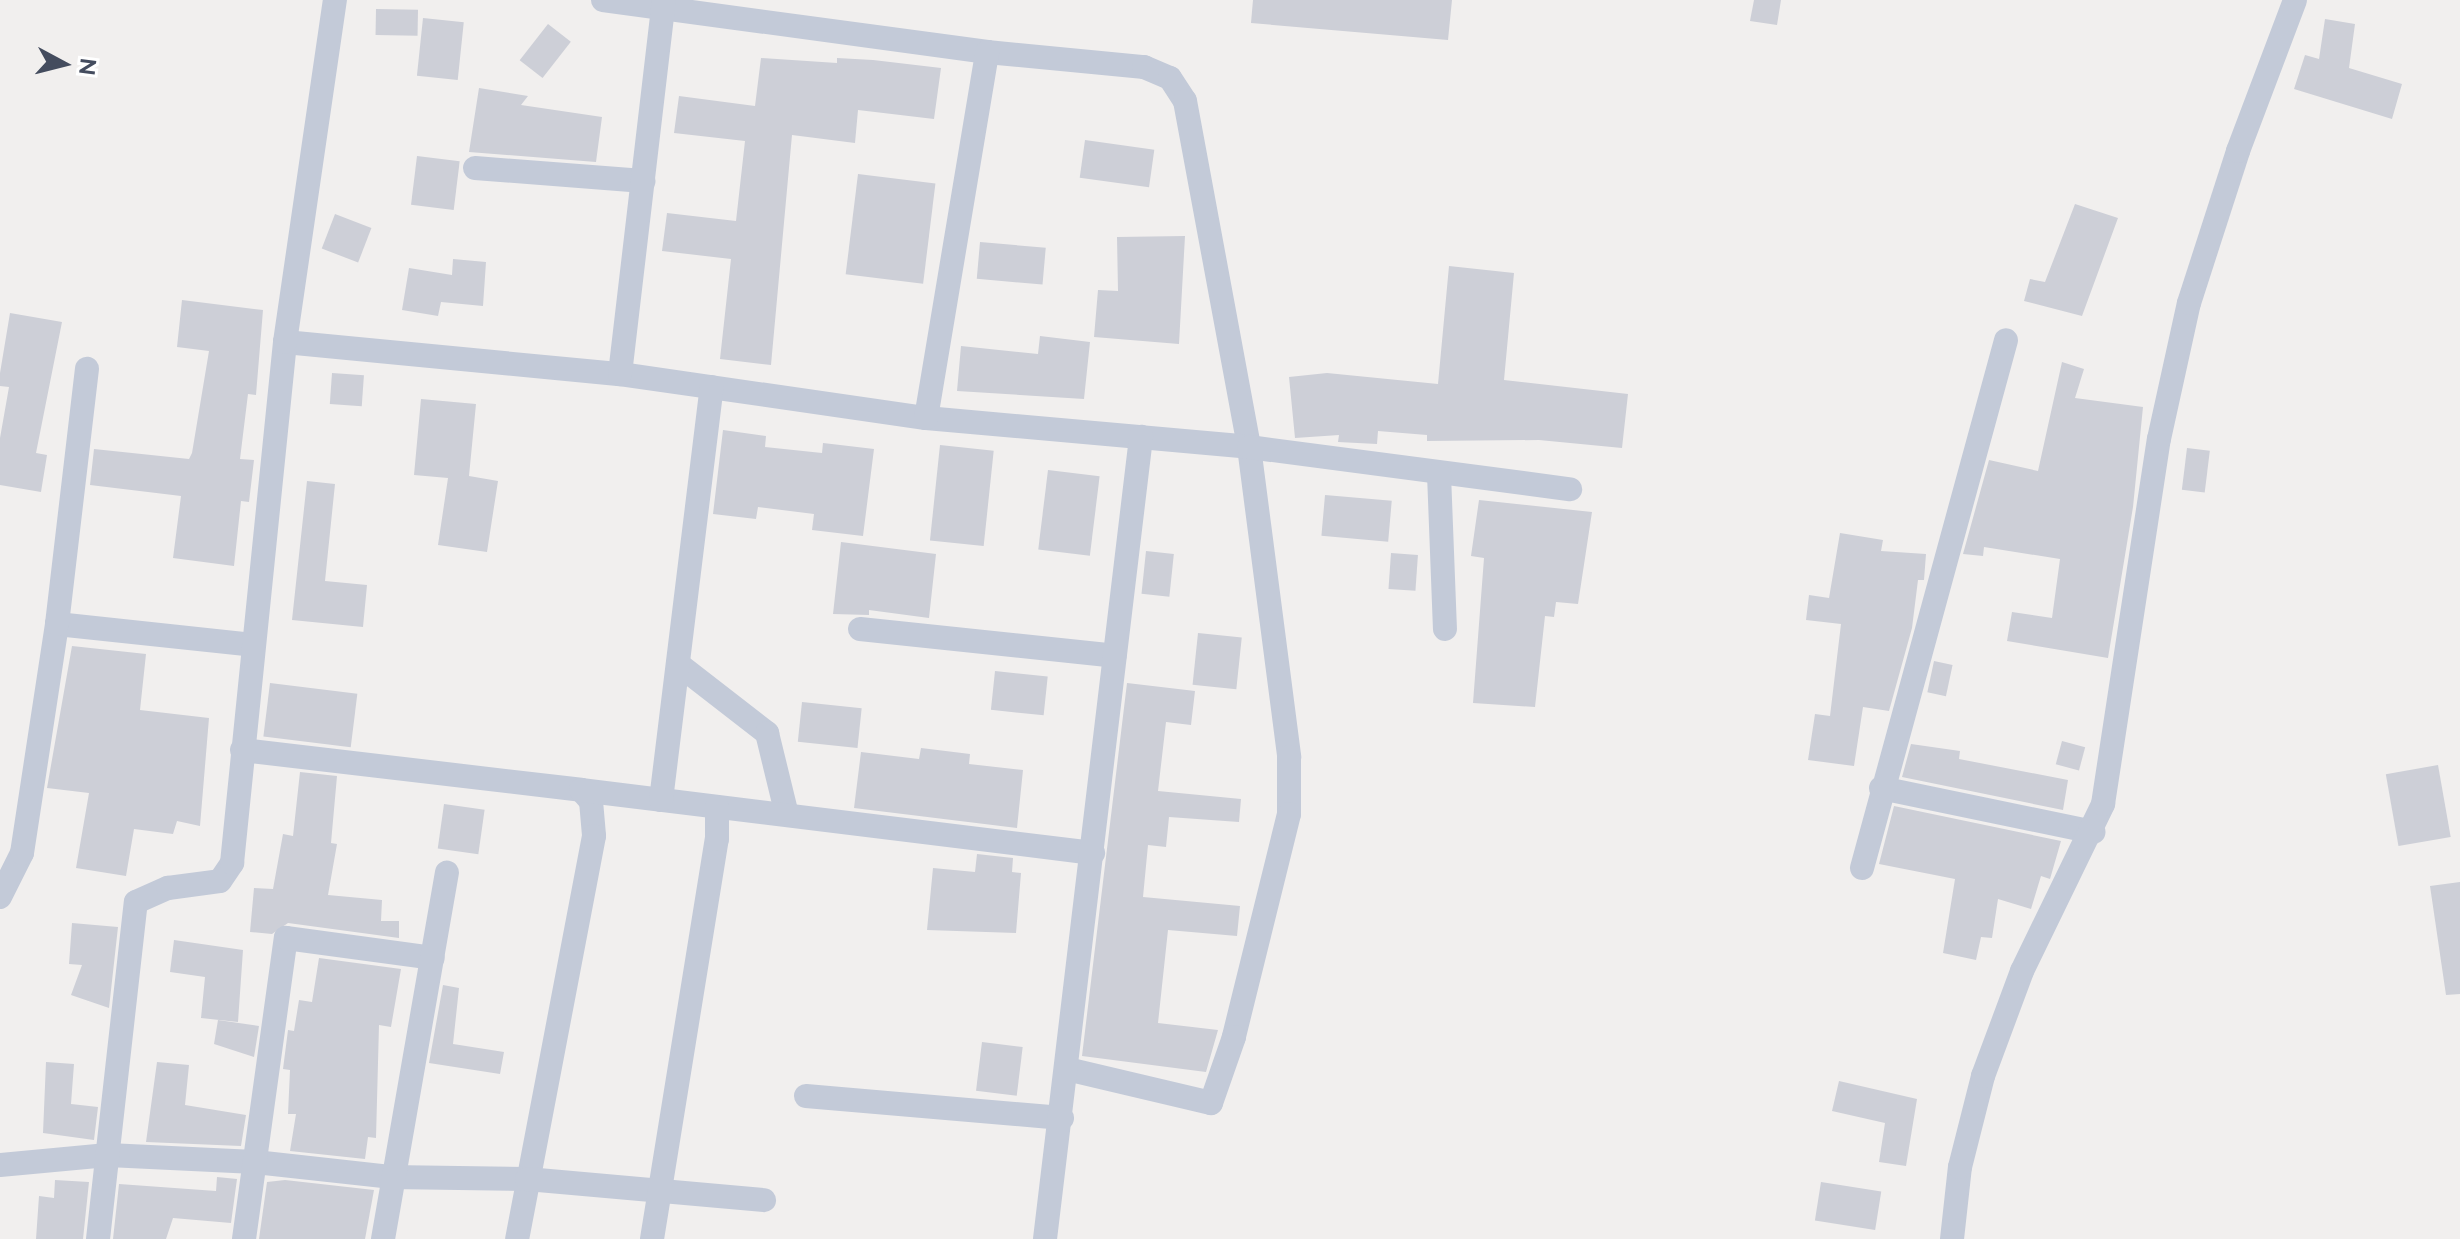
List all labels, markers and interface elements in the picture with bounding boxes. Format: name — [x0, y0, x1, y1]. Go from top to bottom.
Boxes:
north arrow — [24, 24, 104, 104]
text: N — [74, 57, 102, 77]

